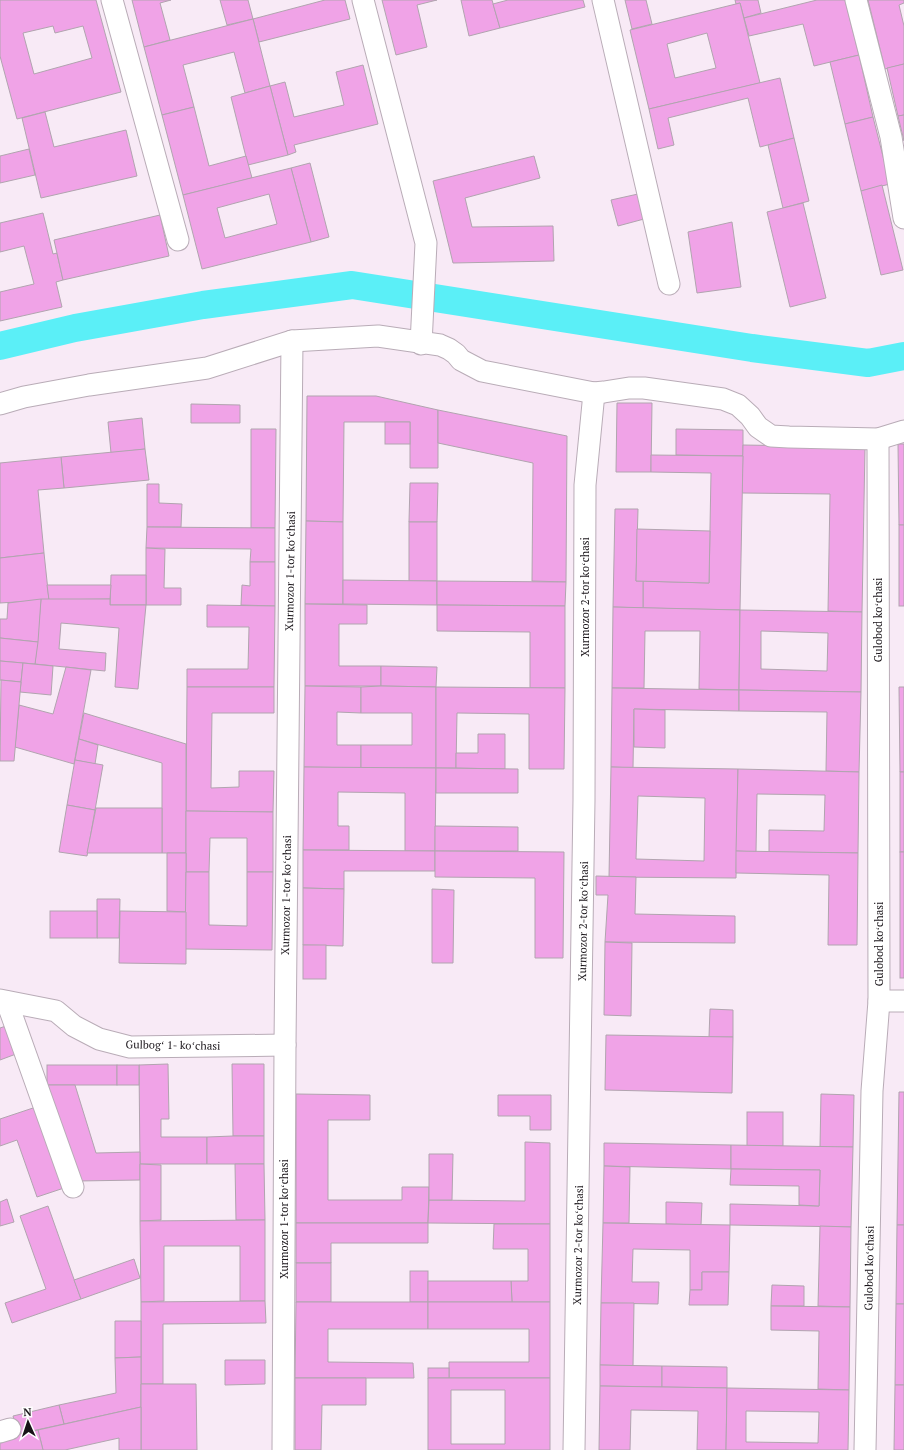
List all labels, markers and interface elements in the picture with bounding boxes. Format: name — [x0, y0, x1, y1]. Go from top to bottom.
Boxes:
street label: Xurmozor 1-tor koʻchasi — [282, 511, 298, 631]
street label: Xurmozor 2-tor koʻchasi — [578, 537, 592, 657]
street label: Gulobod koʻchasi — [871, 578, 885, 662]
street label: Xurmozor 1-tor koʻchasi — [278, 835, 294, 955]
street label: Xurmozor 2-tor koʻchasi — [575, 861, 591, 981]
street label: Gulobod koʻchasi — [872, 902, 886, 986]
street label: Gulbogʻ 1- koʻchasi — [126, 1037, 220, 1053]
street label: Xurmozor 1-tor koʻchasi — [277, 1159, 291, 1279]
street label: Xurmozor 2-tor koʻchasi — [570, 1185, 586, 1305]
street label: Gulobod koʻchasi — [861, 1226, 877, 1310]
north arrow — [8, 1402, 48, 1442]
text: N — [23, 1405, 33, 1419]

